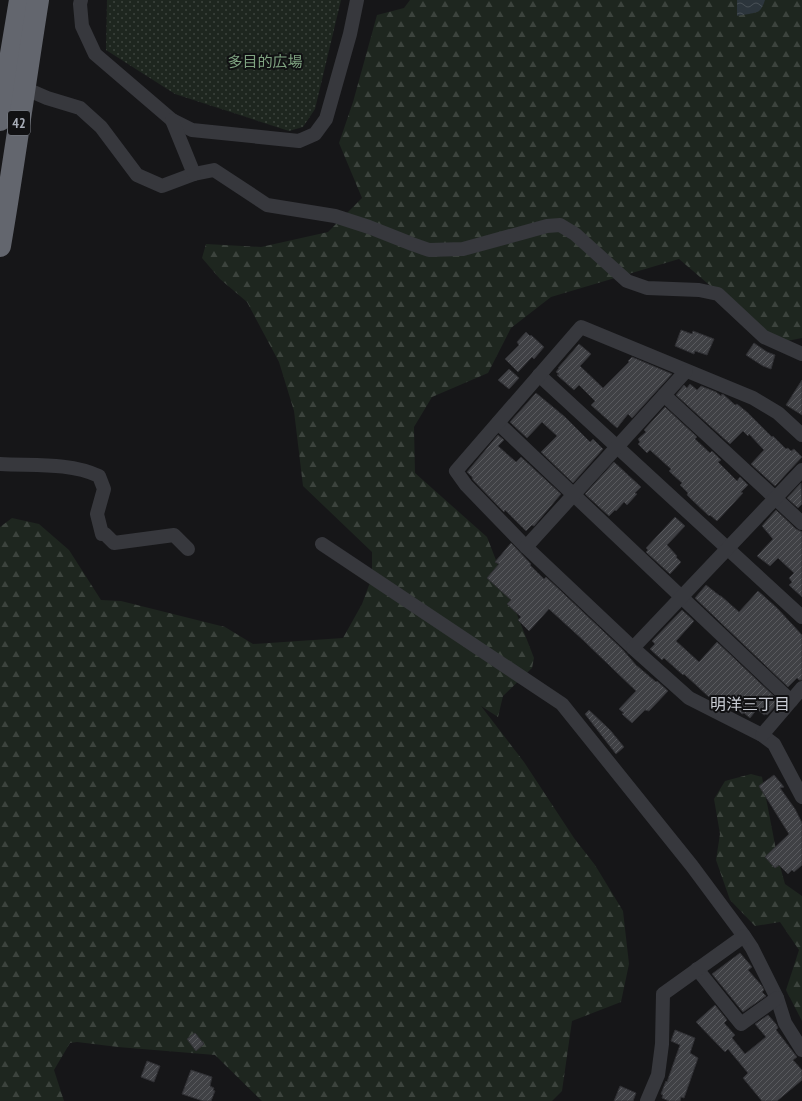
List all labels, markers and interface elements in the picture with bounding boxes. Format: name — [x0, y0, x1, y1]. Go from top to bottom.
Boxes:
park label: 多目的広場 — [227, 52, 303, 71]
road number: 42 — [8, 111, 30, 135]
district label: 明洋三丁目 — [710, 694, 790, 714]

